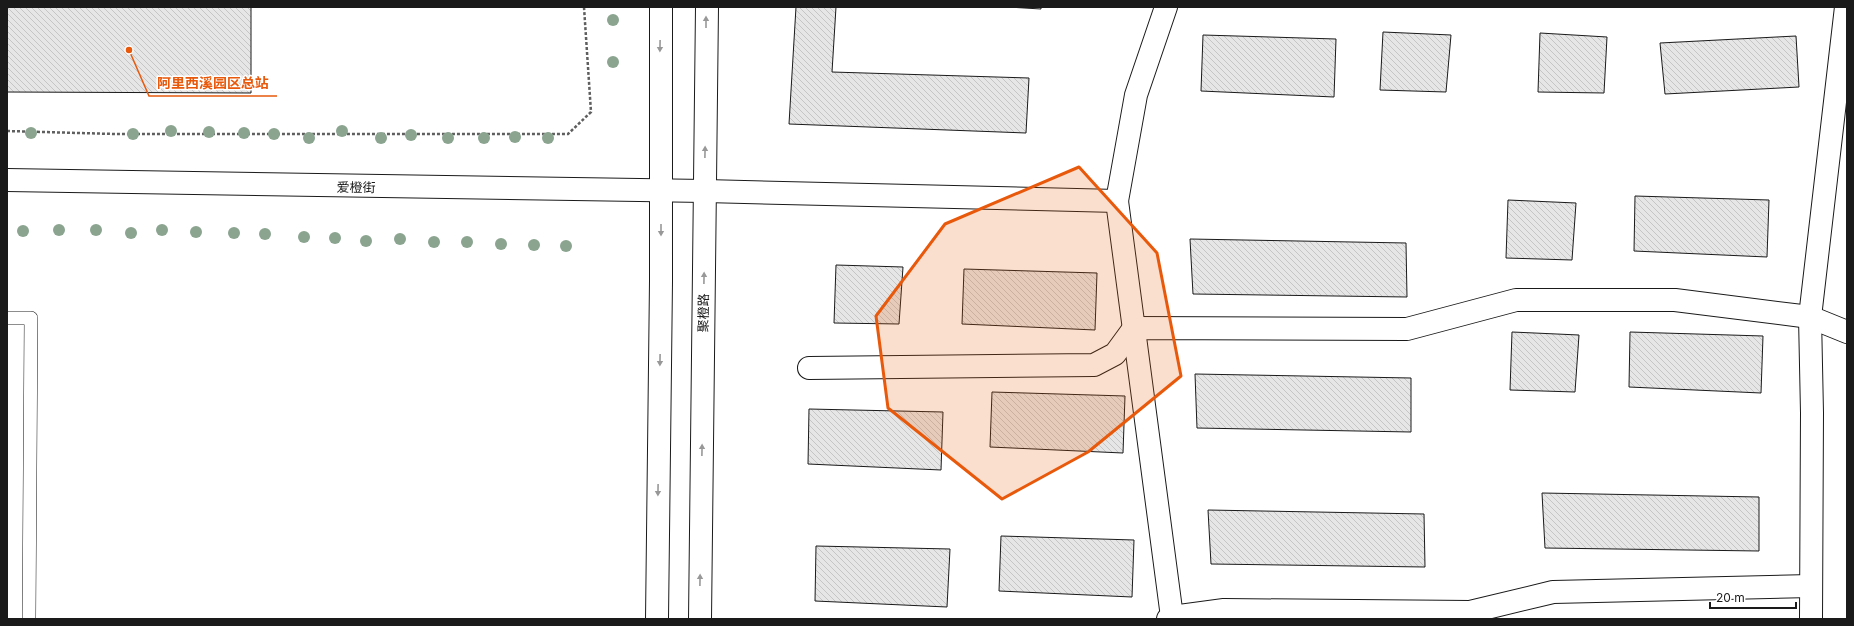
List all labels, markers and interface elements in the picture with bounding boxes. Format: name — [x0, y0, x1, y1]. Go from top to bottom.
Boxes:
one-way arrow — [703, 16, 710, 28]
one-way arrow — [657, 40, 663, 53]
callout: 阿里西溪园区总站 — [149, 70, 277, 96]
text: 阿里西溪园区总站 — [157, 74, 269, 91]
one-way arrow — [702, 145, 708, 158]
street label: 爱橙街 — [336, 179, 376, 195]
one-way arrow — [658, 224, 664, 237]
one-way arrow — [701, 271, 707, 284]
street label: 聚橙路 — [695, 293, 711, 333]
one-way arrow — [657, 354, 663, 367]
one-way arrow — [699, 443, 705, 456]
one-way arrow — [655, 484, 662, 496]
one-way arrow — [697, 574, 704, 586]
scale bar — [1710, 584, 1796, 610]
text: 20 m — [1716, 590, 1745, 605]

